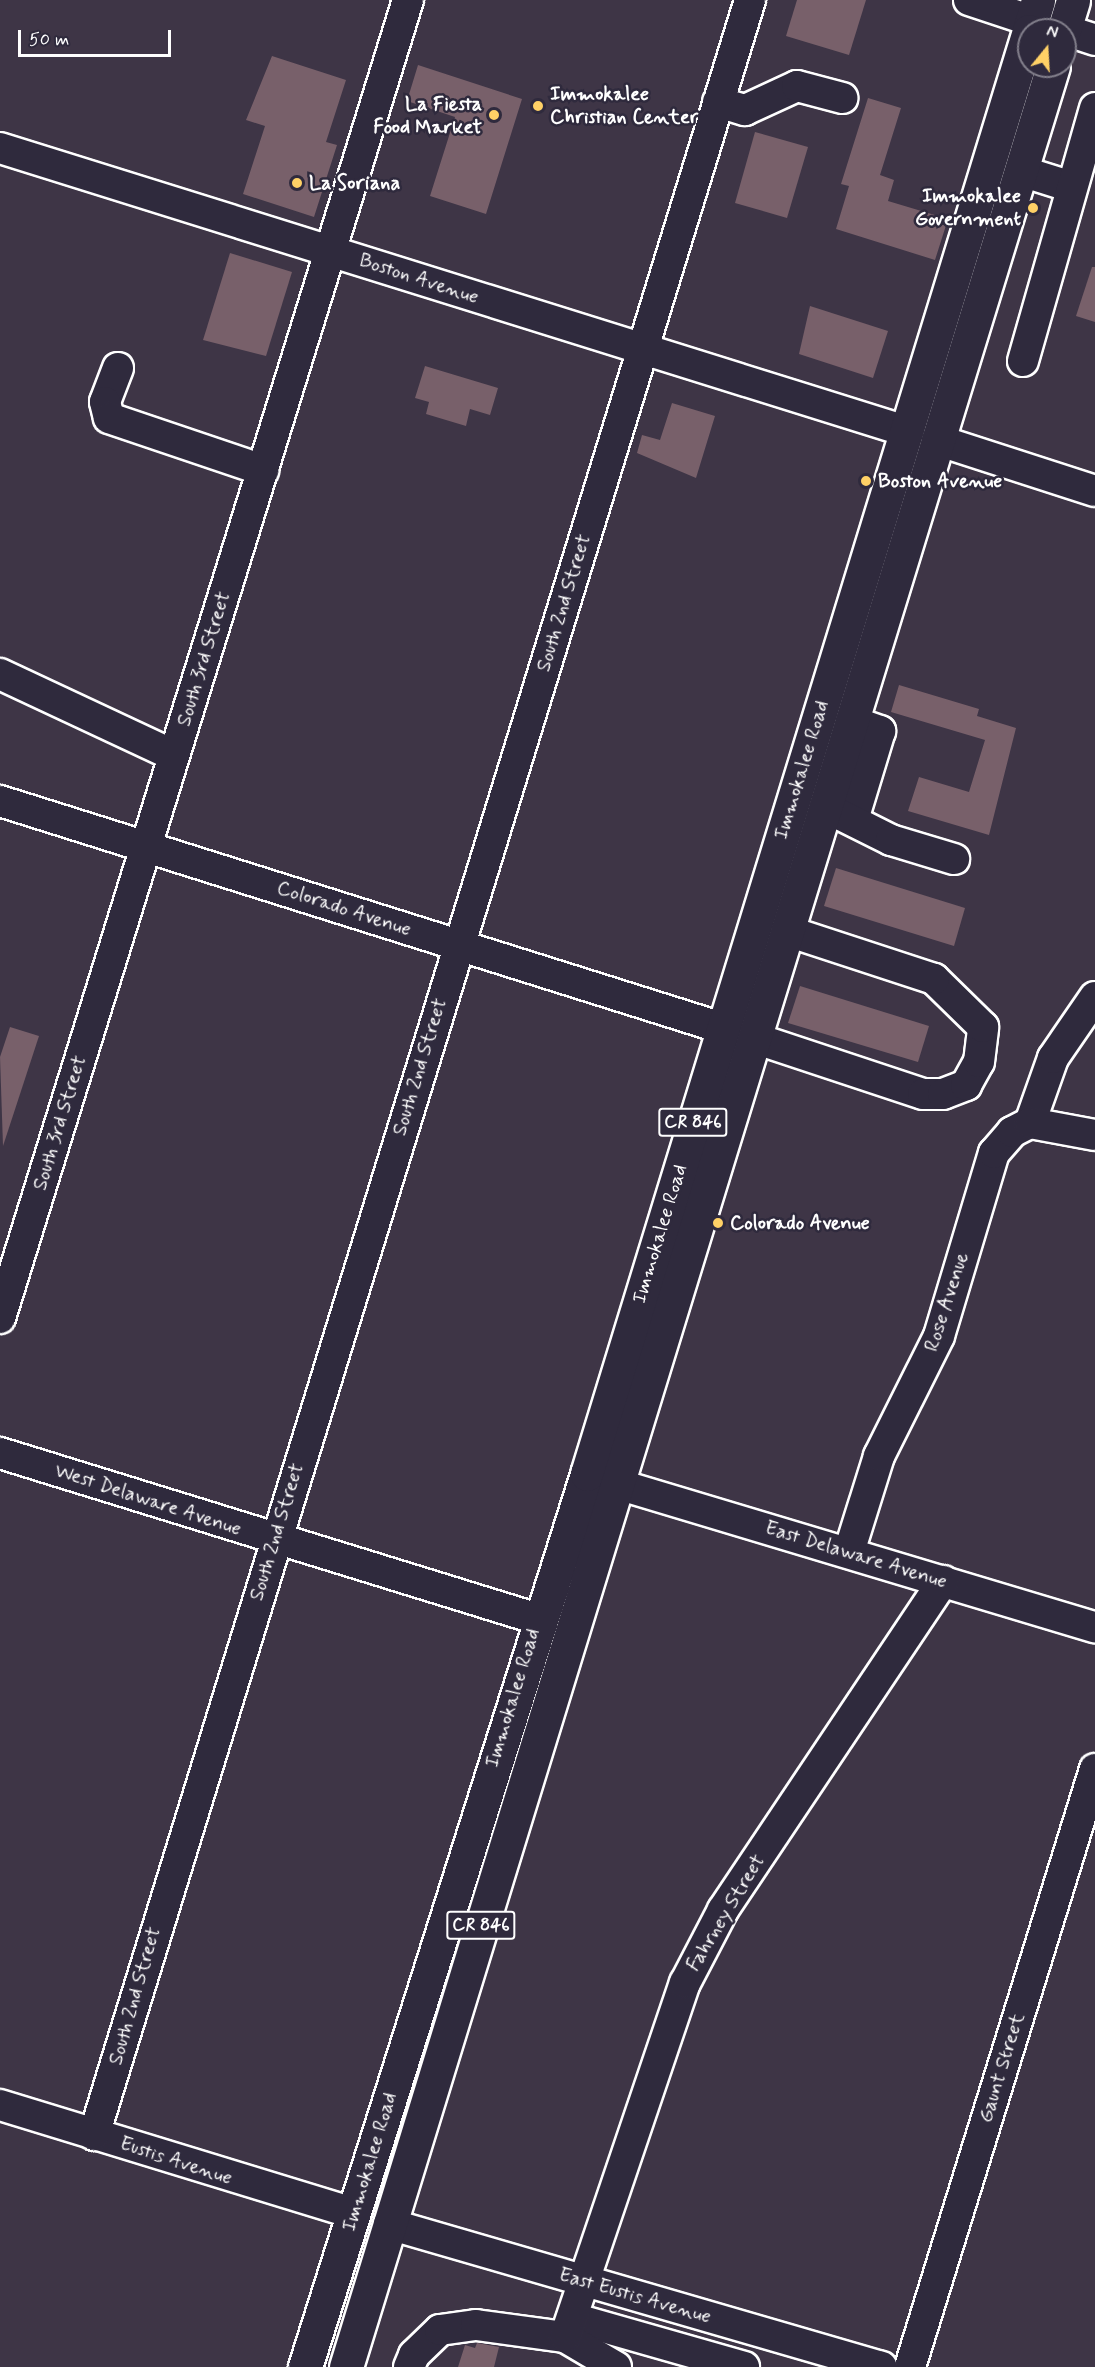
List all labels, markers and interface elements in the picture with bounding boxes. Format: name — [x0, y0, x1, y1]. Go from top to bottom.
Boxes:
scale bar — [21, 18, 174, 56]
north arrow — [1017, 18, 1077, 78]
text: N — [1044, 21, 1060, 44]
text: 50 m — [29, 28, 69, 52]
place label: Immokalee Christian Center — [550, 83, 694, 130]
place label: La Fiesta Food Market — [373, 92, 482, 139]
marker: Immokalee Christian Center — [531, 99, 545, 113]
marker: La Fiesta Food Market — [487, 108, 501, 122]
place label: La Soriana — [309, 171, 407, 195]
marker: La Soriana — [290, 176, 304, 190]
place label: Immokalee Government — [915, 184, 1021, 231]
marker: Immokalee Government — [1026, 201, 1040, 215]
street label: Boston Avenue — [358, 249, 480, 309]
place label: Boston Avenue — [878, 469, 999, 493]
marker: Boston Avenue — [859, 474, 873, 488]
street label: South 2nd Street — [532, 532, 596, 674]
street label: South 3rd Street — [172, 589, 236, 729]
street label: Immokalee Road — [769, 697, 835, 843]
street label: Colorado Avenue — [273, 876, 415, 942]
street label: South 2nd Street — [388, 996, 452, 1138]
street label: South 3rd Street — [28, 1053, 92, 1193]
road number: CR 846 — [657, 1107, 729, 1137]
street label: Immokalee Road — [627, 1161, 693, 1307]
place label: Colorado Avenue — [730, 1211, 872, 1235]
marker: Colorado Avenue — [711, 1216, 725, 1230]
street label: Rose Avenue — [919, 1248, 975, 1356]
street label: West Delaware Avenue — [51, 1458, 245, 1542]
street label: South 2nd Street — [245, 1461, 309, 1603]
street label: East Delaware Avenue — [761, 1516, 951, 1594]
street label: Immokalee Road — [480, 1625, 546, 1771]
street label: Fahrney Street — [682, 1851, 770, 1975]
road number: CR 846 — [445, 1910, 517, 1940]
street label: South 2nd Street — [104, 1925, 166, 2067]
street label: Gaunt Street — [974, 2010, 1030, 2126]
street label: Immokalee Road — [337, 2089, 403, 2235]
street label: Eustis Avenue — [118, 2132, 234, 2190]
street label: East Eustis Avenue — [557, 2263, 713, 2329]

